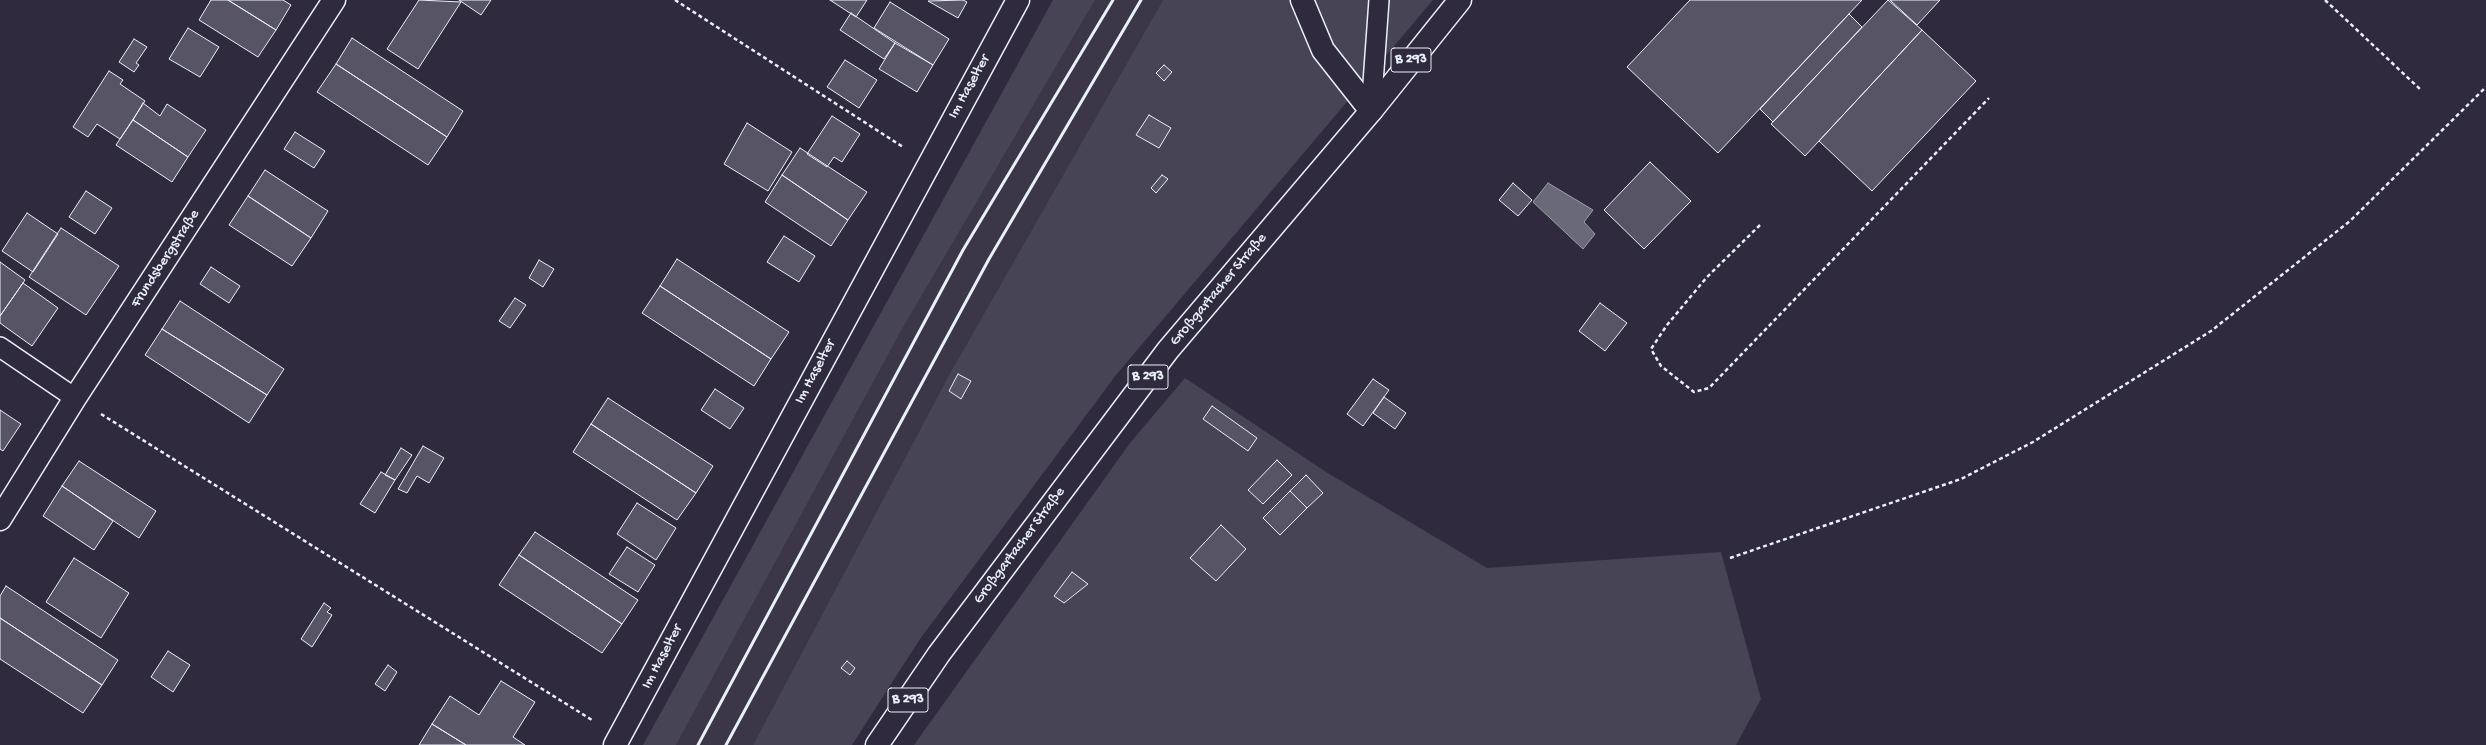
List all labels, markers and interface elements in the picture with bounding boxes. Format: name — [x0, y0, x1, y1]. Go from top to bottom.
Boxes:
road number: B 293 — [1391, 48, 1431, 72]
street label: Im Haselter — [945, 52, 995, 122]
street label: Frundsbergstraße — [128, 207, 204, 311]
street label: Großgartacher Straße — [1167, 230, 1271, 350]
street label: Im Haselter — [792, 337, 840, 407]
road number: B 293 — [1128, 365, 1168, 389]
street label: Großgartacher Straße — [970, 484, 1070, 608]
street label: Im Haselter — [639, 622, 687, 692]
road number: B 293 — [888, 688, 928, 712]

